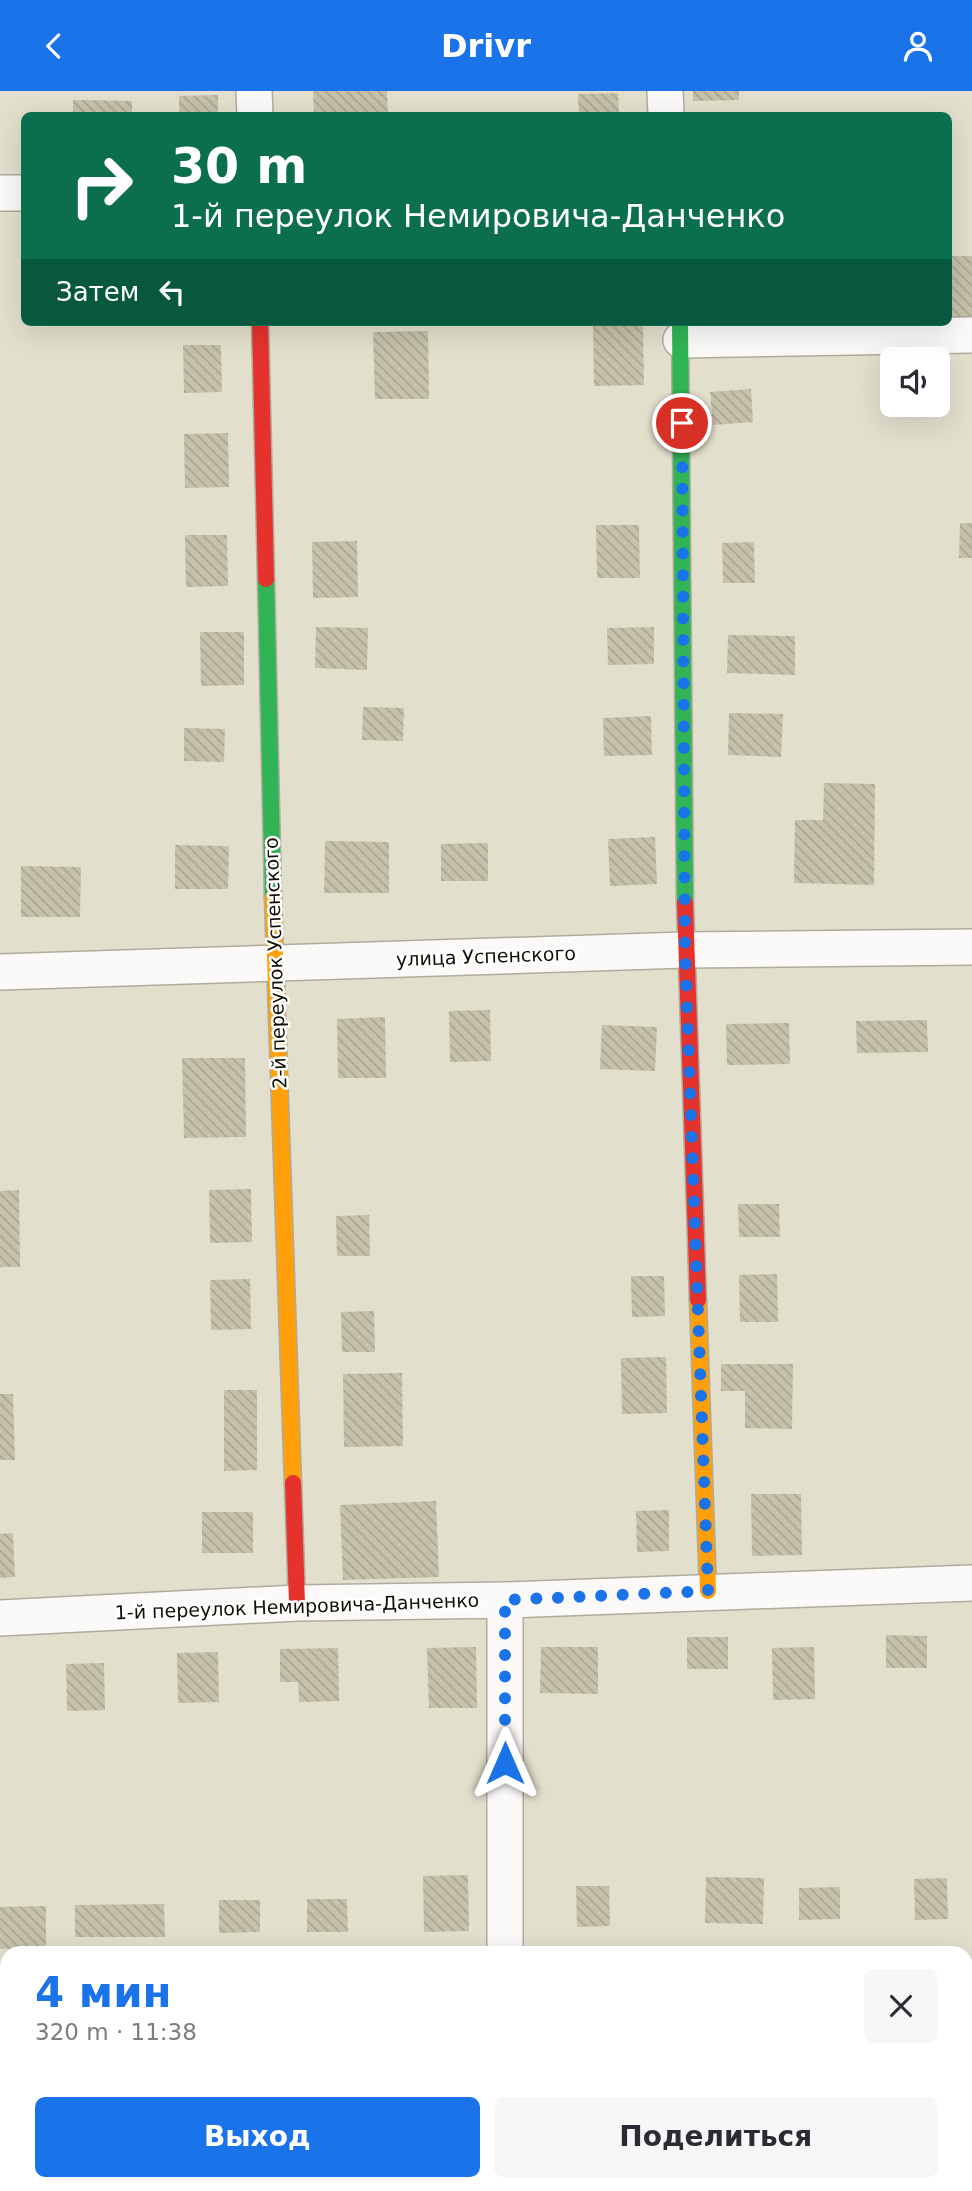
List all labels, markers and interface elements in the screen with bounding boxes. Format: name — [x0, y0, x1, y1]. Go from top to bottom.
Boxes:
icon: back — [35, 27, 73, 65]
text: Drivr — [441, 27, 531, 65]
icon: person — [899, 27, 937, 65]
text: 30 m — [171, 138, 307, 195]
icon: right — [56, 140, 147, 231]
text: 1-й переулок Немировича-Данченко — [171, 197, 785, 235]
icon: left — [153, 273, 191, 311]
text: Затем — [56, 277, 139, 307]
map controls — [880, 347, 950, 417]
button: sound — [880, 347, 950, 417]
pin — [652, 393, 712, 453]
icon: arrive — [663, 404, 701, 442]
street label: 2-й переулок Успенского — [260, 837, 290, 1089]
street label: улица Успенского — [396, 942, 576, 970]
street label: 1-й переулок Немировича-Данченко — [114, 1589, 480, 1623]
position arrow — [468, 1726, 542, 1800]
text: 4 мин — [35, 1968, 172, 2017]
button: close — [864, 1969, 938, 2043]
text: 320 m · 11:38 — [35, 2019, 197, 2045]
button: Выход — [35, 2097, 480, 2177]
button: Поделиться — [494, 2097, 938, 2177]

